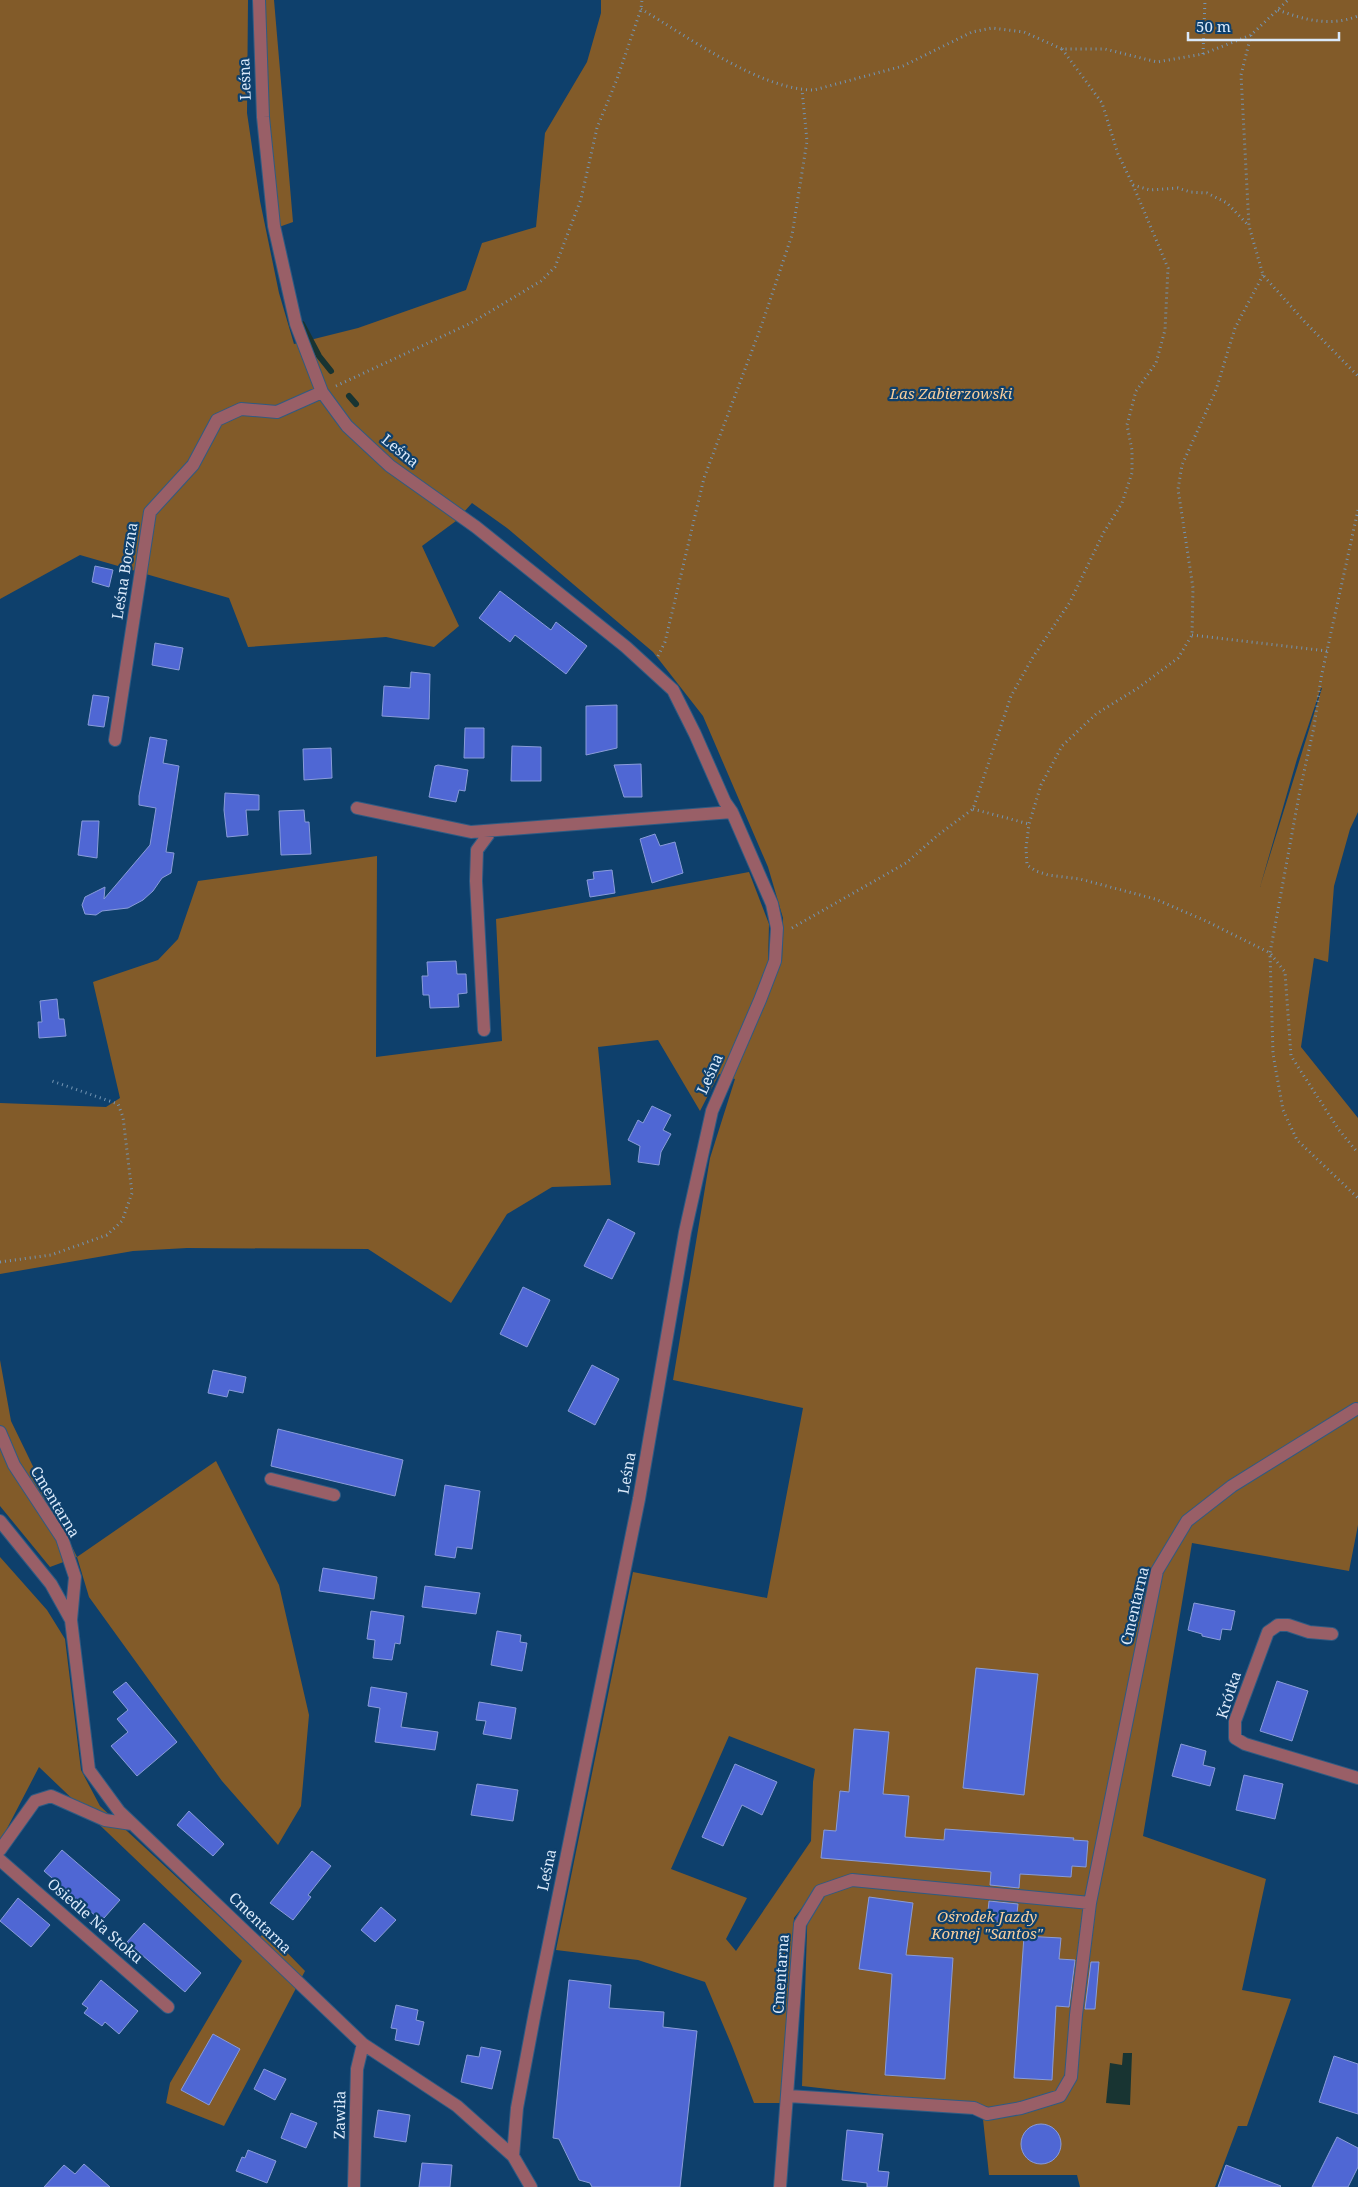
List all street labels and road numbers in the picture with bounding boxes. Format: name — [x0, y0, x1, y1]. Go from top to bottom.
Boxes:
street label: Leśna — [233, 58, 255, 101]
street label: Leśna — [378, 429, 423, 471]
street label: Leśna Boczna — [106, 521, 142, 621]
street label: Leśna — [691, 1050, 727, 1097]
street label: Leśna — [612, 1450, 640, 1495]
street label: Cmentarna — [27, 1462, 85, 1541]
street label: Cmentarna — [1115, 1565, 1153, 1647]
street label: Krótka — [1211, 1668, 1245, 1721]
street label: Leśna — [532, 1847, 560, 1893]
street label: Osiedle Na Stoku — [44, 1873, 148, 1968]
street label: Cmentarna — [225, 1887, 296, 1957]
street label: Cmentarna — [767, 1933, 793, 2015]
street label: Zawiła — [329, 2091, 349, 2139]

